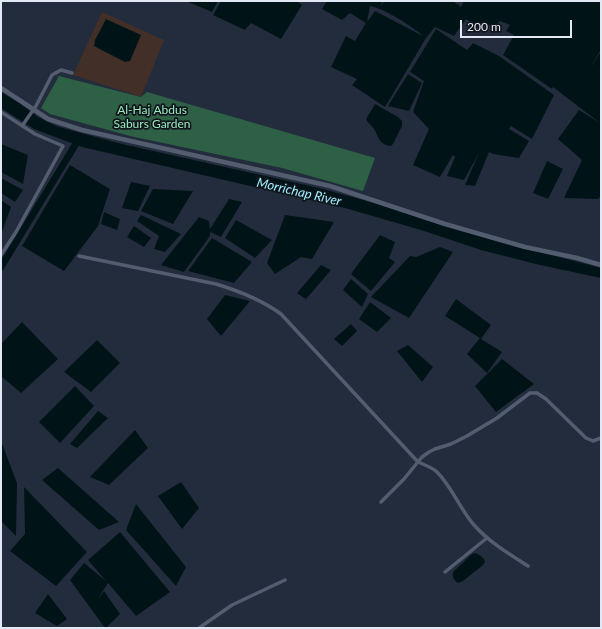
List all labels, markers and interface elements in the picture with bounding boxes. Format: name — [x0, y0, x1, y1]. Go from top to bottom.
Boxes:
scale bar — [462, 12, 574, 38]
text: 200 m — [467, 19, 501, 34]
park label: Al-Haj Abdus Saburs Garden — [114, 103, 190, 131]
water label: Morrichap River — [255, 175, 343, 209]

